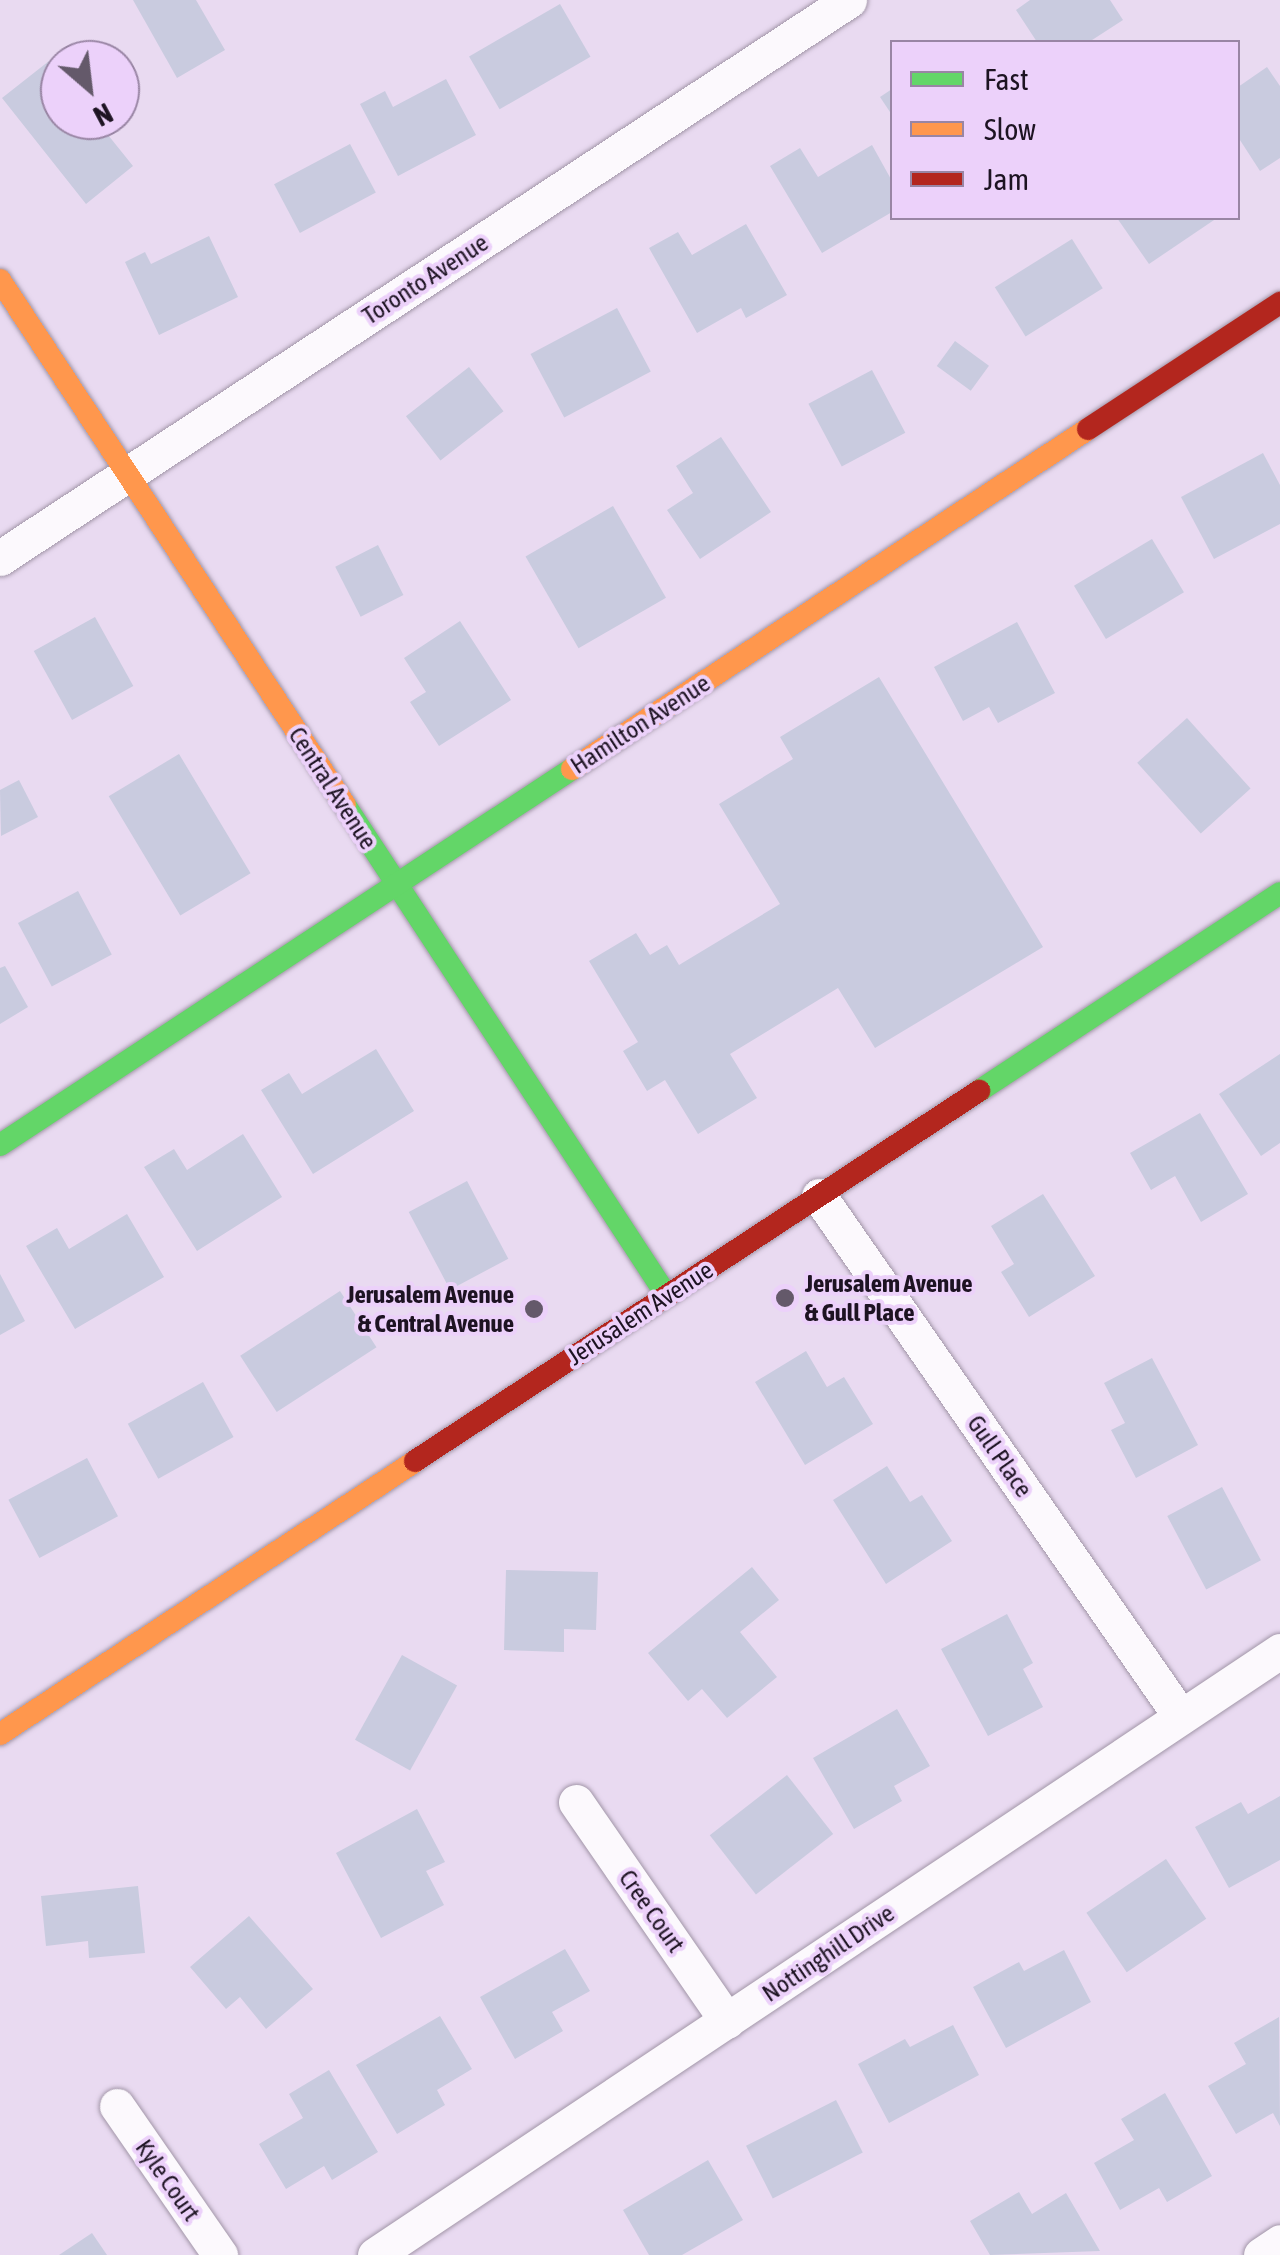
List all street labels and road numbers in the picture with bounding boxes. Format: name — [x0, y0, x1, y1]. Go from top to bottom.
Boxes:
street label: Toronto Avenue — [357, 227, 493, 331]
street label: Hamilton Avenue — [565, 668, 715, 780]
street label: Central Avenue — [282, 721, 384, 855]
street label: Jerusalem Avenue — [562, 1255, 718, 1371]
street label: Gull Place — [961, 1409, 1039, 1503]
street label: Cree Court — [613, 1864, 691, 1958]
street label: Nottinghill Drive — [756, 1898, 900, 2008]
street label: Kyle Court — [129, 2134, 207, 2226]

